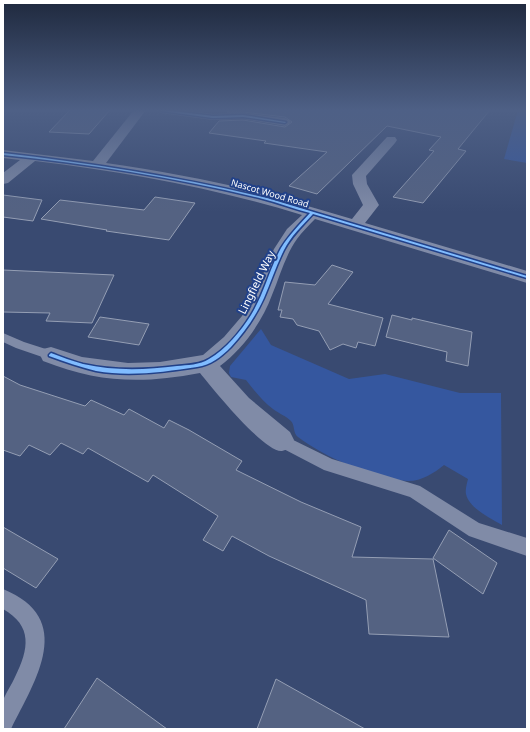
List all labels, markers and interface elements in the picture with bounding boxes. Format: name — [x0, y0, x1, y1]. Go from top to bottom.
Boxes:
street label: Nascot Wood Road — [230, 176, 310, 210]
street label: Lingfield Way — [234, 247, 278, 316]

